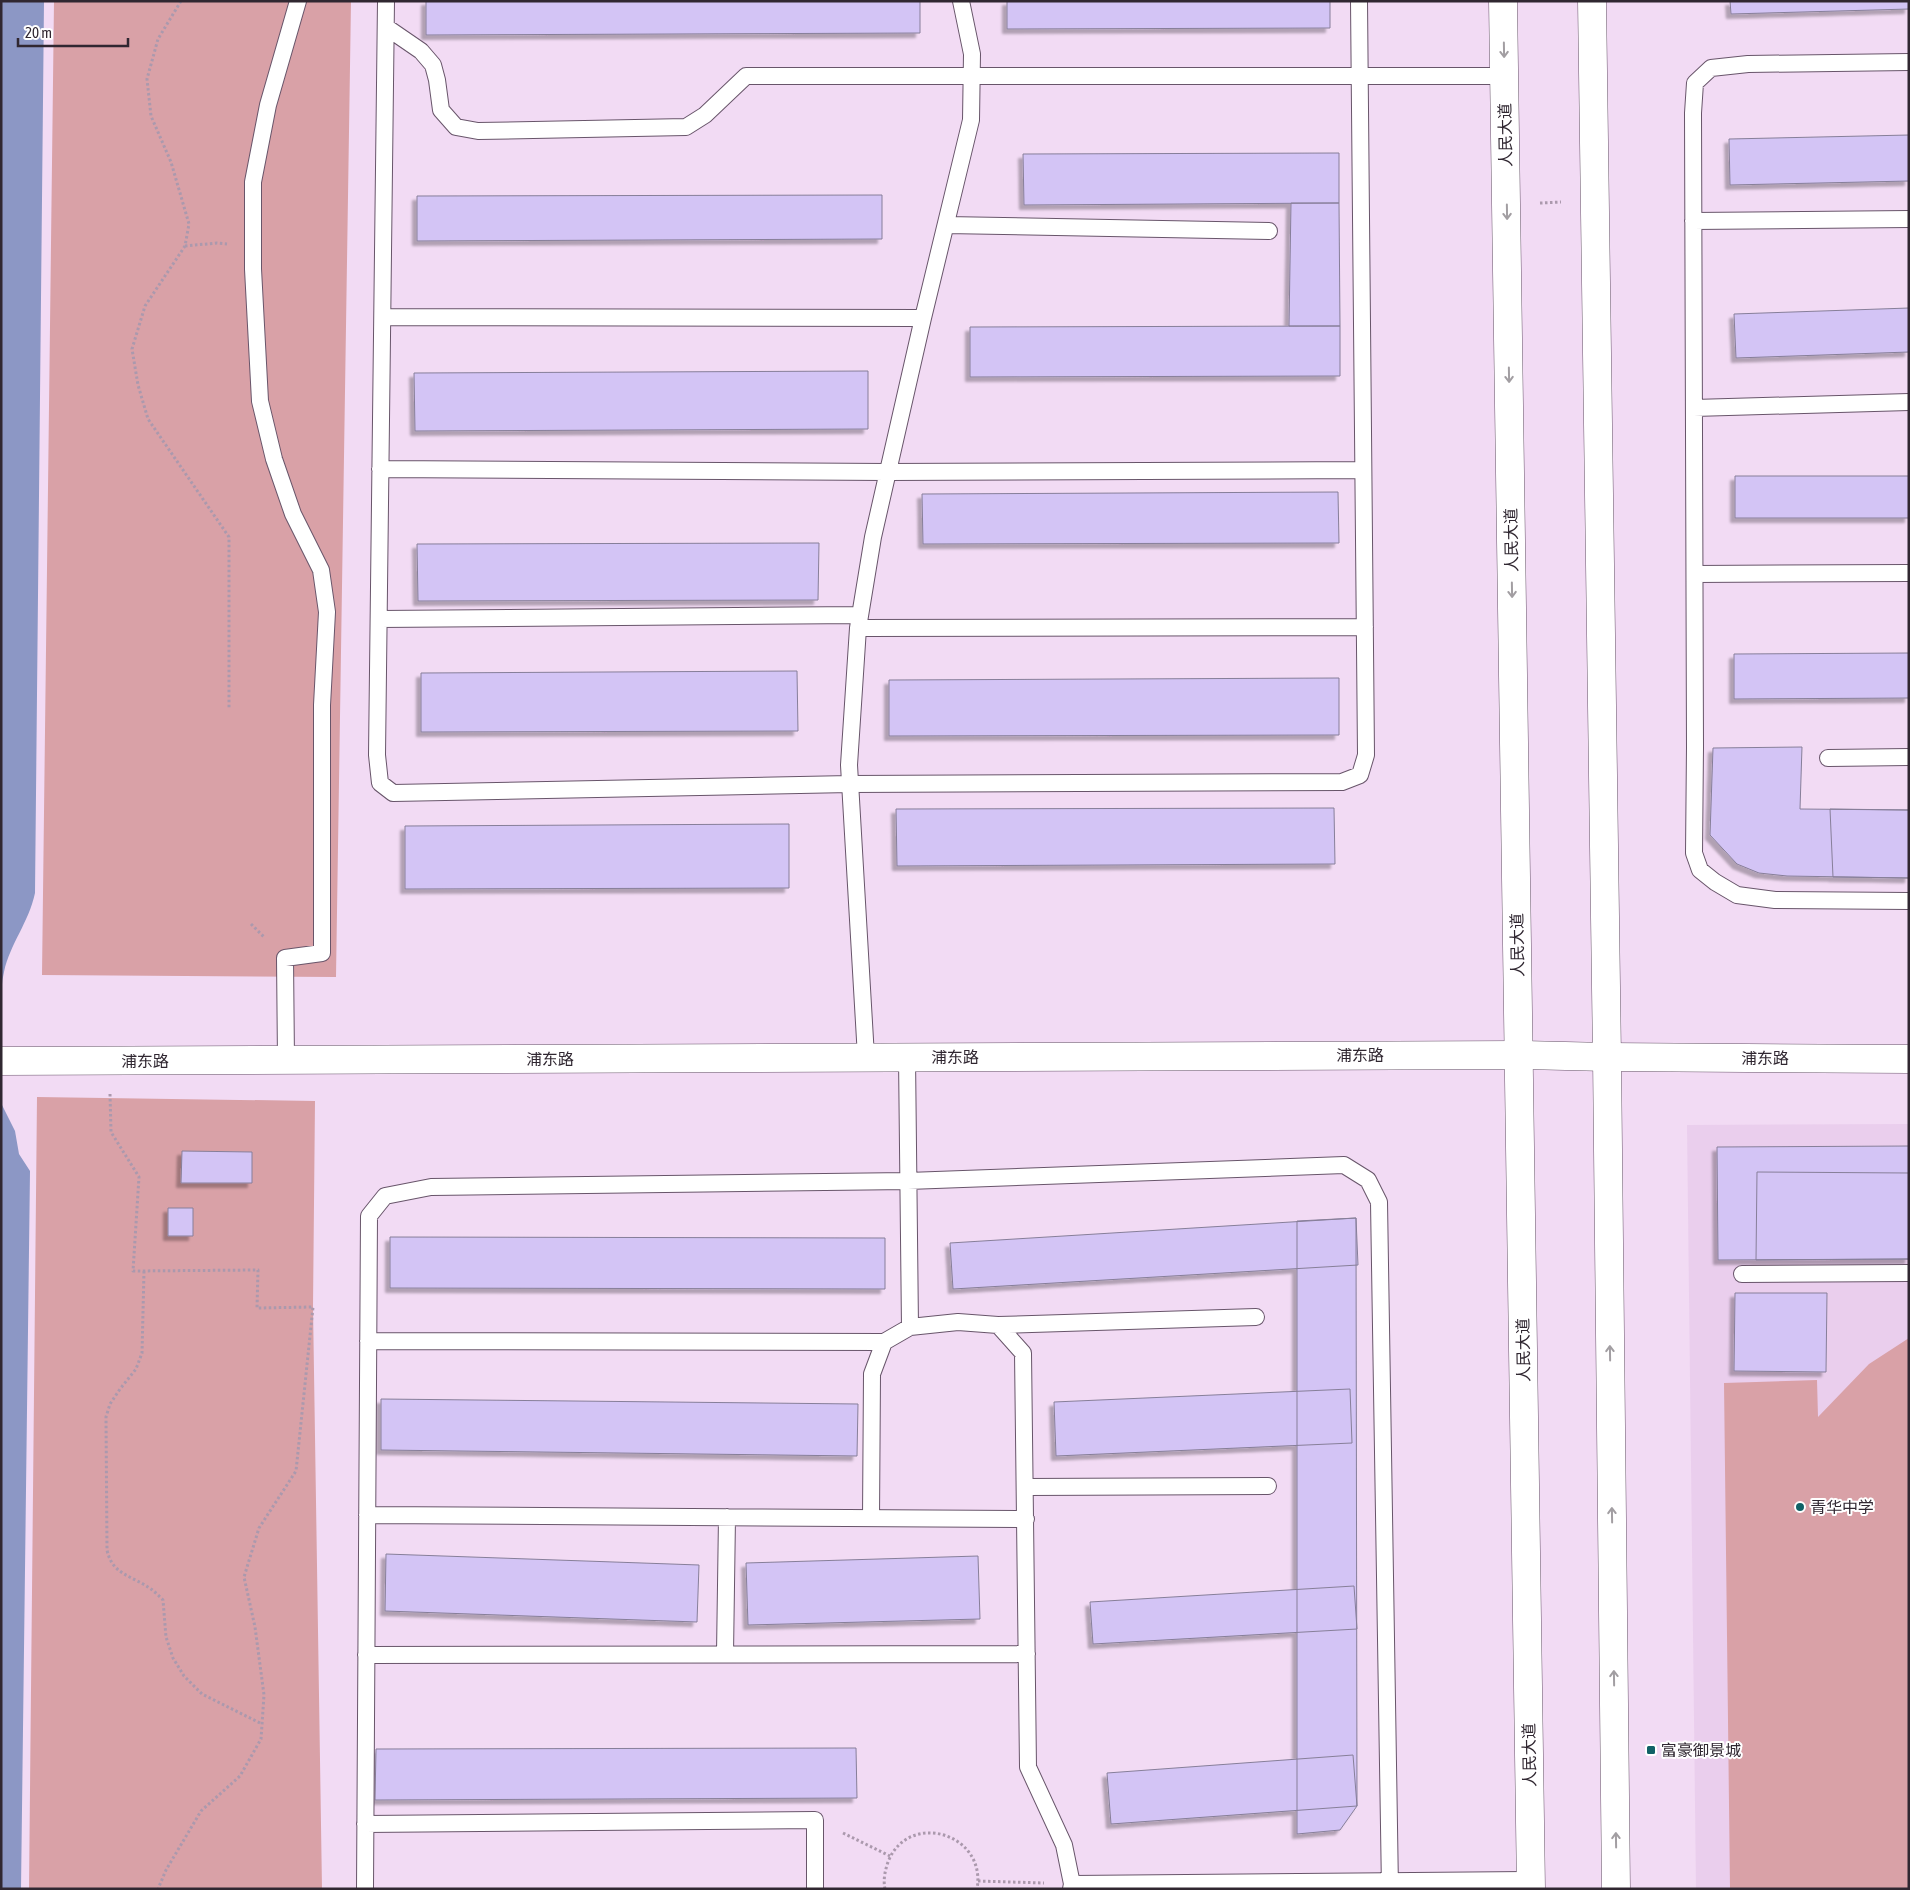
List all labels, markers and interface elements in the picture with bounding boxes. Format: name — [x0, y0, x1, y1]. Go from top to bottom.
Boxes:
scale bar — [18, 15, 128, 47]
text: 20 m — [25, 24, 52, 41]
one-way arrow — [1499, 42, 1509, 58]
street label: 人民大道 — [1495, 103, 1515, 167]
one-way arrow — [1502, 204, 1512, 220]
one-way arrow — [1504, 366, 1514, 383]
street label: 人民大道 — [1501, 508, 1521, 572]
one-way arrow — [1507, 582, 1517, 598]
street label: 人民大道 — [1507, 913, 1527, 977]
street label: 浦东路 — [1336, 1046, 1384, 1064]
street label: 浦东路 — [931, 1048, 979, 1066]
street label: 浦东路 — [1741, 1049, 1789, 1067]
street label: 浦东路 — [526, 1050, 574, 1068]
street label: 浦东路 — [121, 1052, 169, 1070]
street label: 人民大道 — [1513, 1318, 1533, 1382]
one-way arrow — [1606, 1345, 1615, 1361]
place label: 青华中学 — [1810, 1498, 1874, 1516]
marker: 青华中学 — [1794, 1501, 1806, 1513]
one-way arrow — [1607, 1507, 1617, 1524]
one-way arrow — [1609, 1670, 1619, 1686]
street label: 人民大道 — [1519, 1723, 1539, 1787]
place label: 富豪御景城 — [1661, 1741, 1741, 1759]
marker: 富豪御景城 — [1645, 1744, 1657, 1756]
one-way arrow — [1611, 1832, 1621, 1848]

